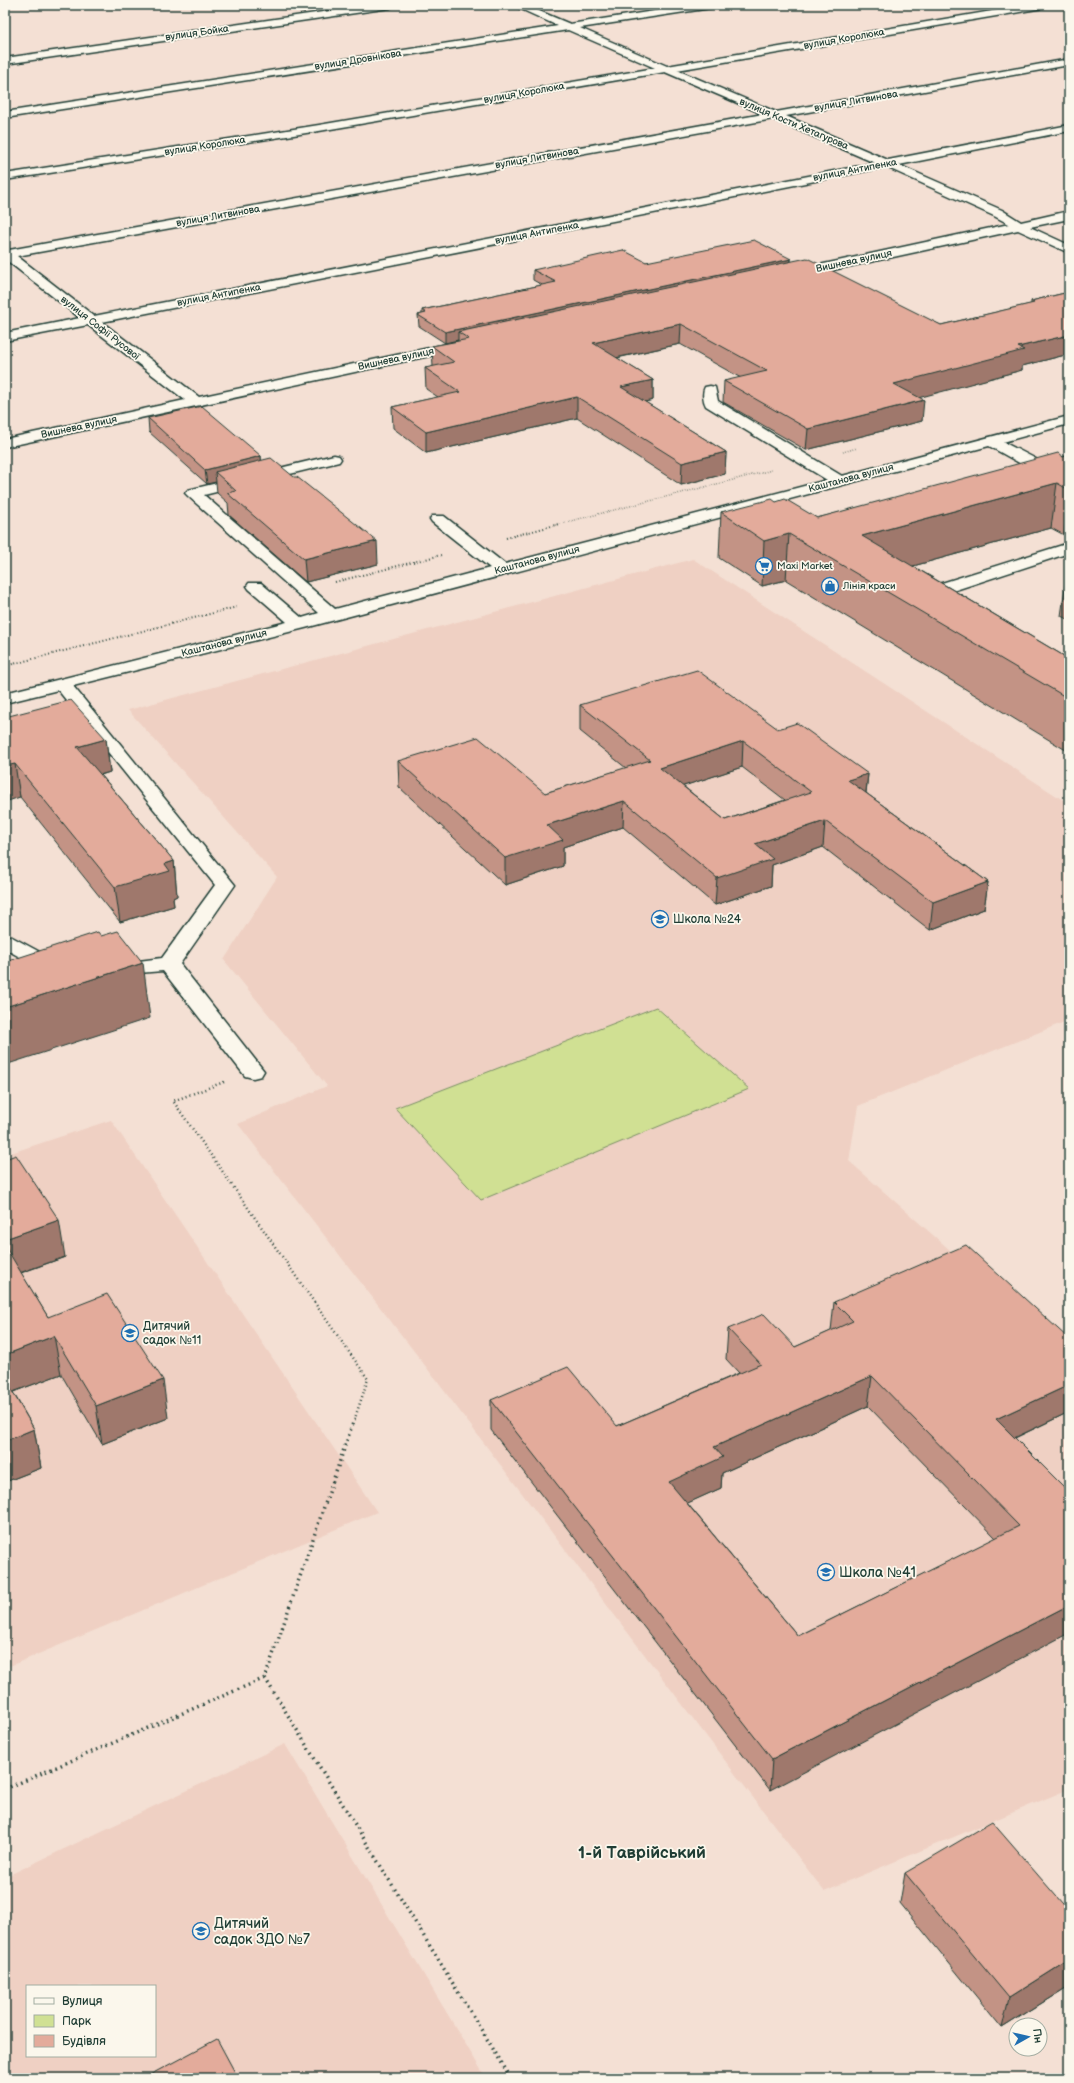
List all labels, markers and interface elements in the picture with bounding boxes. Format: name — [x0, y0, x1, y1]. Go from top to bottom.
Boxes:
street label: вулиця Бойка — [164, 23, 230, 43]
street label: вулиця Королюка — [803, 26, 885, 52]
street label: вулиця Дровнікова — [314, 47, 403, 73]
street label: вулиця Королюка — [483, 80, 565, 106]
street label: вулиця Литвинова — [813, 88, 899, 114]
street label: вулиця Кости Хетагурова — [738, 96, 850, 152]
street label: вулиця Королюка — [164, 134, 246, 158]
street label: вулиця Литвинова — [494, 145, 580, 171]
street label: вулиця Антипенка — [812, 156, 898, 184]
street label: вулиця Литвинова — [175, 203, 261, 229]
street label: вулиця Антипенка — [494, 219, 580, 247]
street label: Вишнева вулиця — [815, 247, 893, 275]
street label: вулиця Антипенка — [176, 281, 262, 309]
street label: вулиця Софії Русової — [58, 293, 142, 363]
street label: Вишнева вулиця — [357, 345, 435, 373]
street label: Вишнева вулиця — [40, 413, 118, 441]
street label: Каштанова вулиця — [807, 461, 895, 495]
street label: Каштанова вулиця — [493, 543, 581, 577]
supermarket icon: Maxi Market — [754, 556, 774, 576]
place label: Maxi Market — [777, 560, 833, 572]
shop icon: Лінія краси — [820, 576, 840, 596]
place label: Лінія краси — [842, 580, 896, 592]
street label: Каштанова вулиця — [180, 626, 268, 659]
school or university icon: Школа №24 — [650, 909, 670, 929]
place label: Школа №24 — [673, 912, 742, 927]
place label: Дитячий садок №11 — [143, 1319, 201, 1348]
school or university icon: Дитячий садок №11 — [120, 1323, 140, 1343]
school or university icon: Школа №41 — [816, 1562, 836, 1582]
place label: Школа №41 — [839, 1564, 916, 1581]
district label: 1-й Таврійський — [578, 1843, 706, 1863]
place label: Дитячий садок ЗДО №7 — [214, 1915, 310, 1948]
school or university icon: Дитячий садок ЗДО №7 — [191, 1921, 211, 1941]
legend — [26, 1985, 156, 2057]
text: Вулиця — [62, 1994, 103, 2009]
text: Парк — [62, 2014, 92, 2029]
north arrow — [1008, 2017, 1048, 2057]
text: Пн — [1030, 2028, 1045, 2044]
text: Будівля — [62, 2034, 106, 2049]

